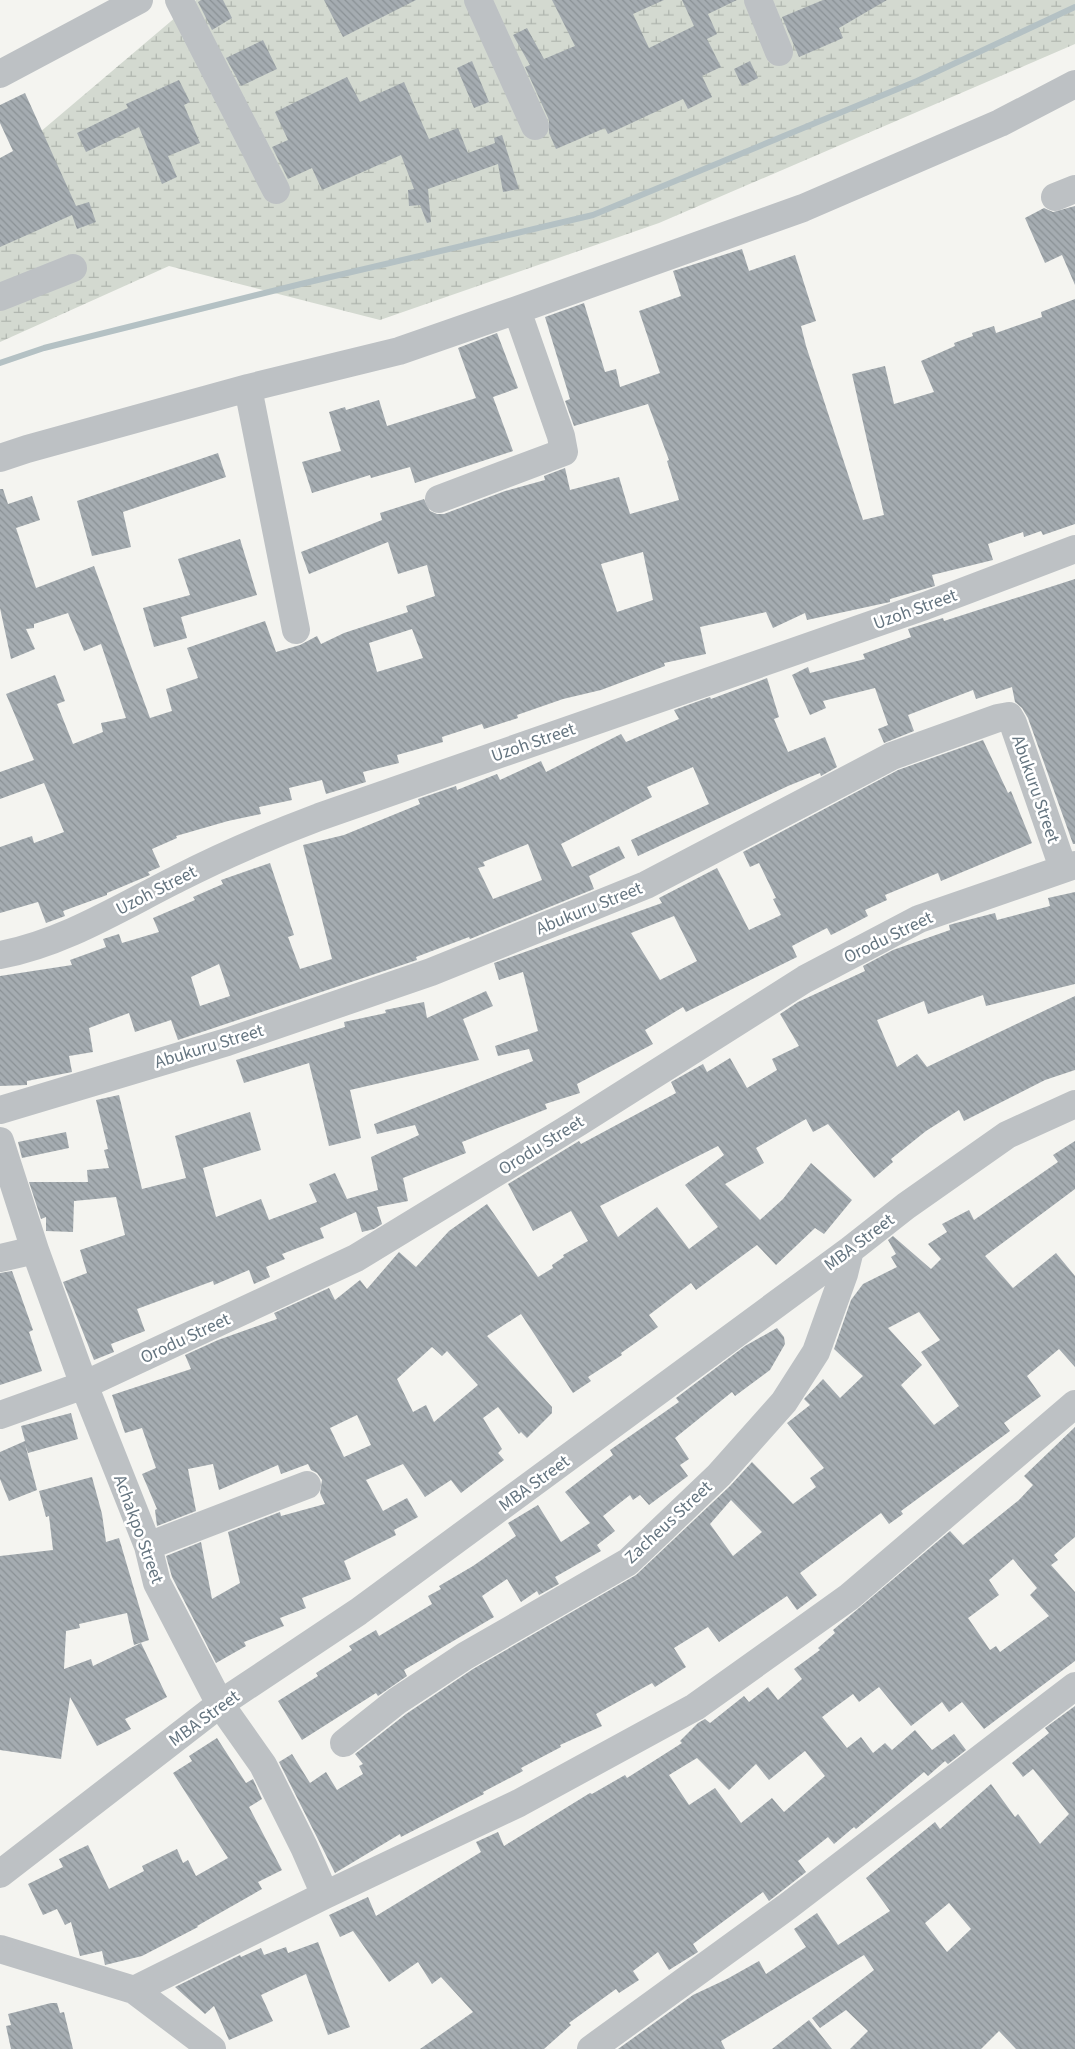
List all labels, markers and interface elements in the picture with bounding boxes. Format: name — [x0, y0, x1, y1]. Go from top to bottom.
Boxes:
street label: Uzoh Street — [870, 583, 960, 636]
street label: Uzoh Street — [488, 716, 579, 769]
street label: Abukuru Street — [1005, 732, 1066, 847]
street label: Uzoh Street — [112, 859, 201, 921]
street label: Abukuru Street — [532, 876, 646, 941]
street label: Orodu Street — [839, 905, 937, 970]
street label: Abukuru Street — [152, 1018, 267, 1075]
street label: Orodu Street — [494, 1109, 589, 1182]
street label: MBA Street — [819, 1208, 900, 1277]
street label: Orodu Street — [136, 1307, 234, 1370]
street label: MBA Street — [494, 1449, 575, 1518]
street label: Achakpo Street — [107, 1471, 170, 1587]
street label: Zacheus Street — [619, 1475, 718, 1570]
street label: MBA Street — [164, 1684, 245, 1753]

